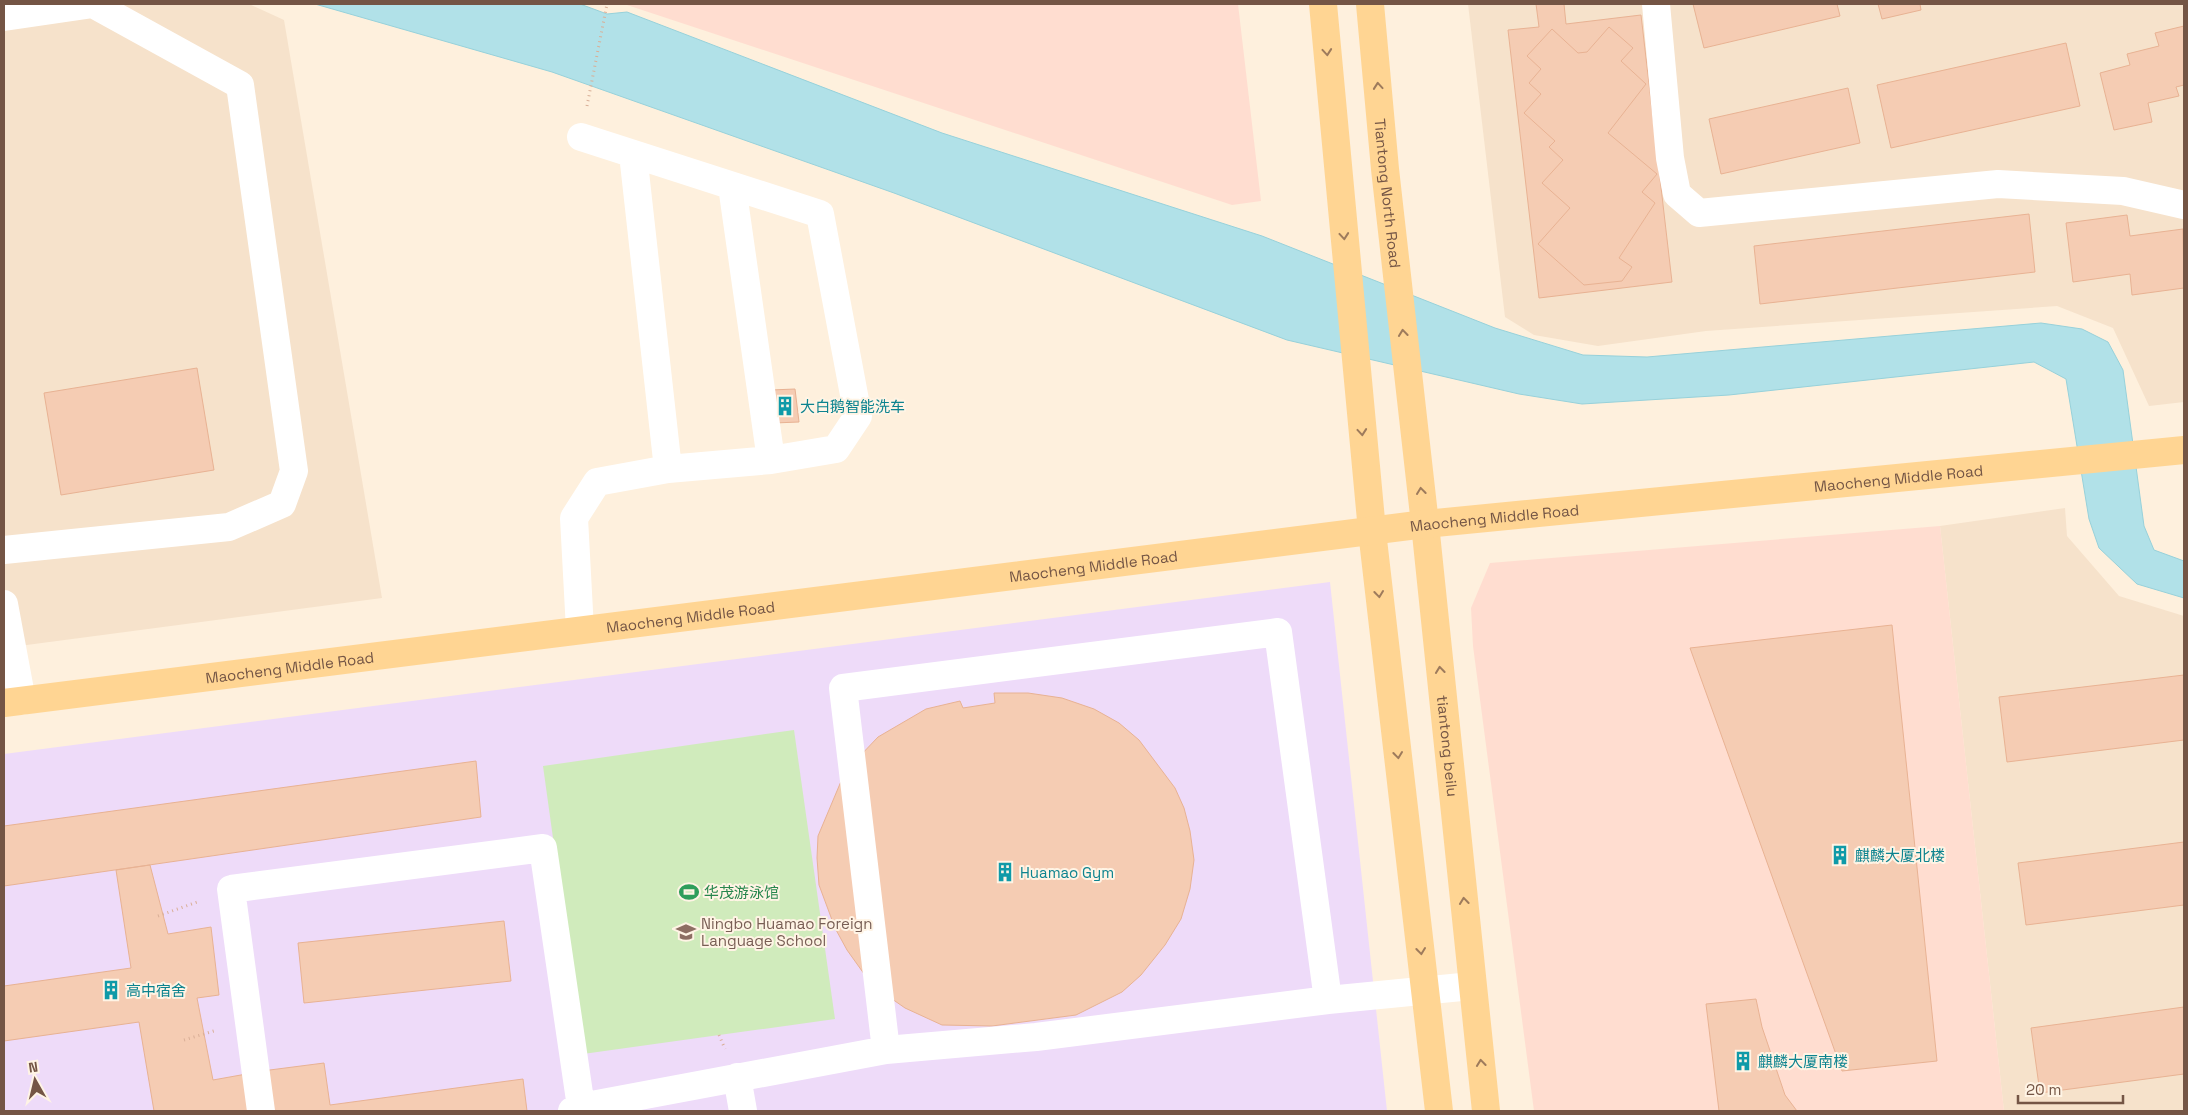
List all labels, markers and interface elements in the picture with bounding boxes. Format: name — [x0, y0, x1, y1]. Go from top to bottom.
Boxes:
one-way arrow — [1321, 49, 1332, 57]
one-way arrow — [1372, 81, 1383, 89]
street label: Tiantong North Road — [1371, 117, 1406, 269]
one-way arrow — [1338, 232, 1349, 240]
one-way arrow — [1398, 329, 1409, 337]
building icon: 大白鹅智能洗车 — [774, 395, 796, 417]
place label: 大白鹅智能洗车 — [800, 397, 905, 416]
one-way arrow — [1356, 428, 1367, 436]
street label: Maocheng Middle Road — [1813, 460, 1984, 496]
one-way arrow — [1416, 487, 1427, 495]
street label: Maocheng Middle Road — [1409, 500, 1580, 535]
street label: Maocheng Middle Road — [1008, 546, 1179, 586]
one-way arrow — [1373, 590, 1384, 598]
street label: Maocheng Middle Road — [605, 596, 776, 637]
street label: Maocheng Middle Road — [204, 647, 375, 687]
one-way arrow — [1435, 666, 1446, 674]
street label: tiantong beilu — [1433, 694, 1463, 798]
one-way arrow — [1392, 751, 1403, 759]
building icon: 麒麟大厦北楼 — [1829, 844, 1851, 866]
place label: 麒麟大厦北楼 — [1855, 846, 1945, 865]
building icon: Huamao Gym — [994, 861, 1016, 883]
place label: Huamao Gym — [1020, 863, 1114, 882]
sports icon: 华茂游泳馆 — [678, 881, 700, 903]
place label: 华茂游泳馆 — [704, 883, 779, 902]
one-way arrow — [1459, 897, 1470, 905]
place label: Ningbo Huamao Foreign Language School — [701, 914, 872, 950]
school or university icon: Ningbo Huamao Foreign Language School — [675, 921, 697, 943]
one-way arrow — [1415, 948, 1426, 956]
building icon: 高中宿舍 — [100, 979, 122, 1001]
place label: 高中宿舍 — [126, 981, 186, 1000]
building icon: 麒麟大厦南楼 — [1732, 1050, 1754, 1072]
place label: 麒麟大厦南楼 — [1758, 1052, 1848, 1071]
north arrow — [10, 1055, 60, 1105]
text: N — [27, 1058, 39, 1077]
one-way arrow — [1476, 1058, 1487, 1066]
scale bar — [2018, 1072, 2123, 1104]
text: 20 m — [2026, 1080, 2061, 1099]

